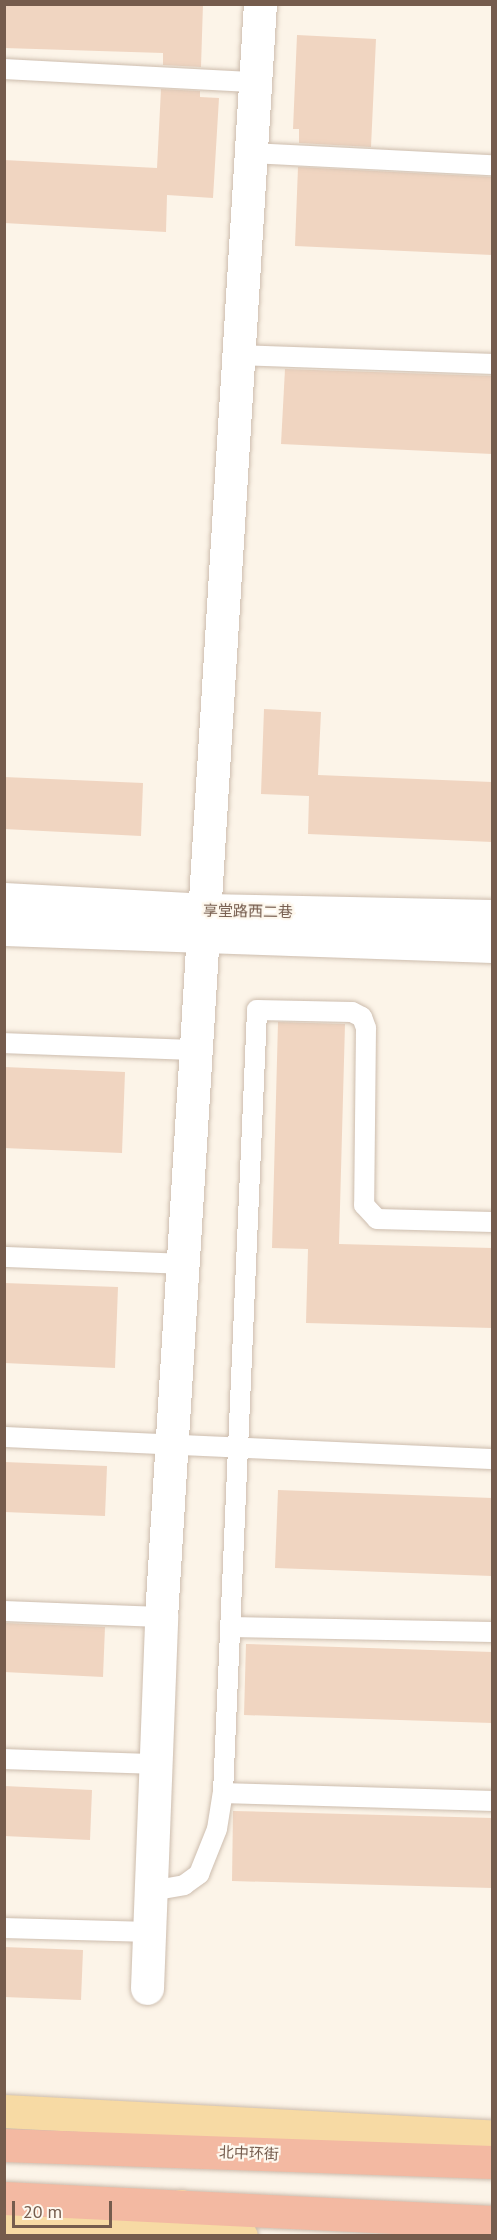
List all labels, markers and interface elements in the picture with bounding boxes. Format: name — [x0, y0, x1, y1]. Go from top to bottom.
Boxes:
street label: 享堂路西二巷 — [203, 901, 293, 921]
street label: 北中环街 — [219, 2143, 279, 2163]
scale bar — [15, 2189, 116, 2227]
text: 20 m — [23, 2200, 62, 2223]

